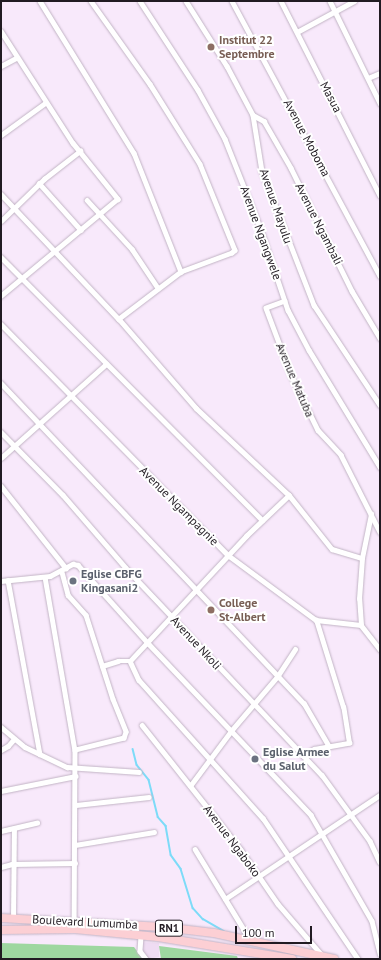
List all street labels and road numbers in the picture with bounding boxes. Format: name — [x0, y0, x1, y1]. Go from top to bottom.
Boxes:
street label: Masua — [317, 79, 345, 115]
street label: Avenue Moboma — [281, 97, 333, 179]
street label: Avenue Mayulu — [256, 167, 296, 245]
street label: Avenue Ngambali — [292, 181, 346, 267]
street label: Avenue Ngangwele — [237, 184, 285, 282]
street label: Avenue Matuba — [273, 341, 317, 419]
street label: Avenue Ngampagnie — [137, 464, 221, 548]
street label: Avenue Nkoli — [168, 613, 224, 673]
street label: Avenue Ngaboko — [200, 802, 264, 880]
street label: Boulevard Lumumba — [32, 912, 138, 932]
road number: RN1 — [154, 919, 184, 937]

